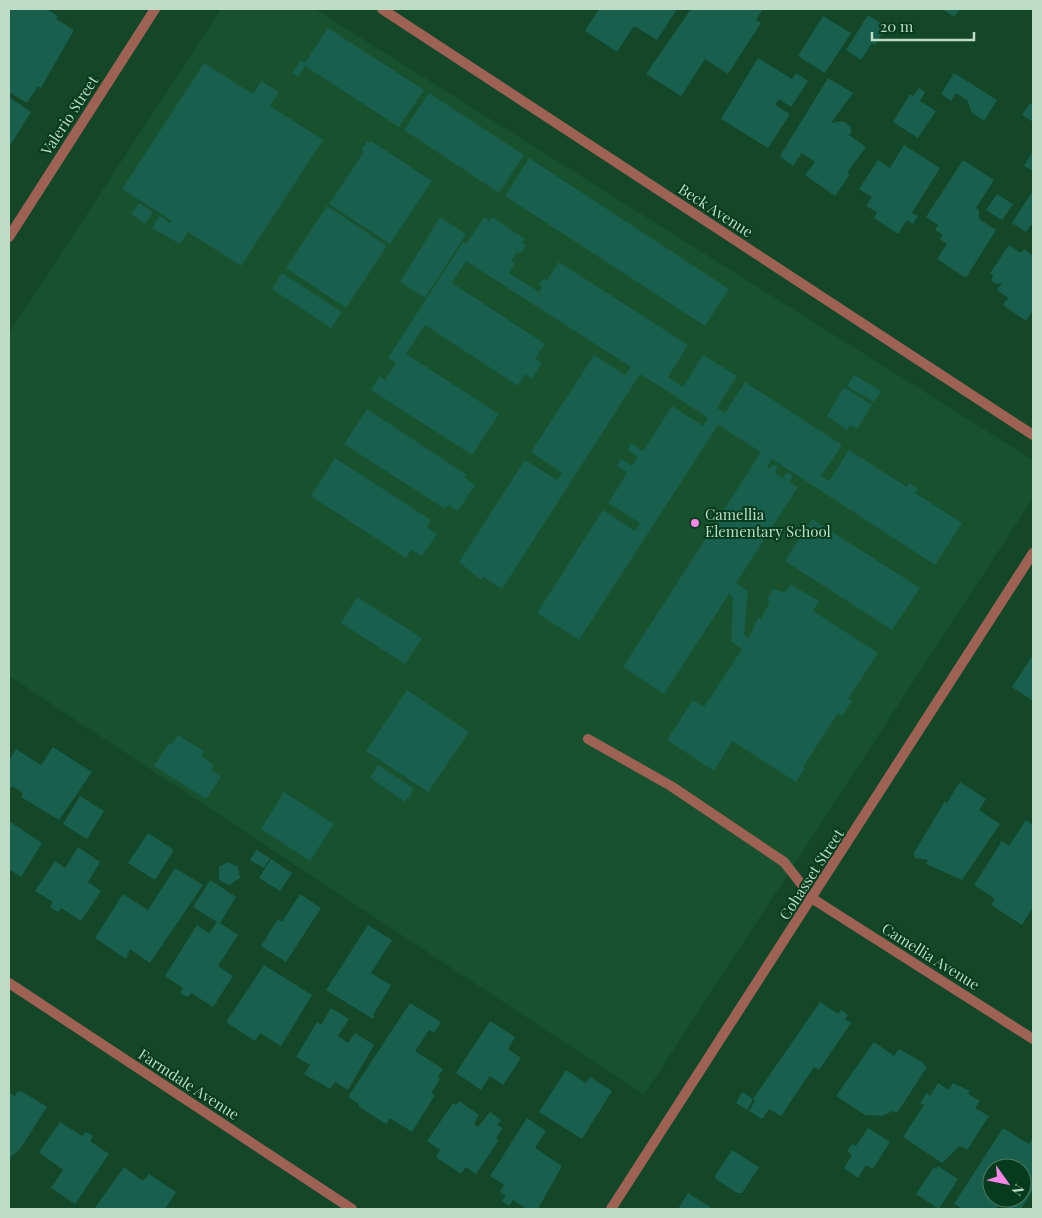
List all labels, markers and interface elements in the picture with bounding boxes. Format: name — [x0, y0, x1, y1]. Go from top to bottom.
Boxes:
scale bar — [872, 10, 974, 42]
text: 20 m — [880, 16, 914, 36]
street label: Valerio Street — [35, 71, 103, 159]
street label: Beck Avenue — [675, 178, 757, 242]
place label: Camellia Elementary School — [705, 504, 831, 541]
marker: Camellia Elementary School — [689, 517, 701, 529]
street label: Cohasset Street — [774, 824, 848, 923]
street label: Camellia Avenue — [878, 918, 984, 994]
street label: Farmdale Avenue — [135, 1044, 243, 1124]
north arrow — [982, 1158, 1032, 1208]
text: N — [1008, 1181, 1029, 1200]

